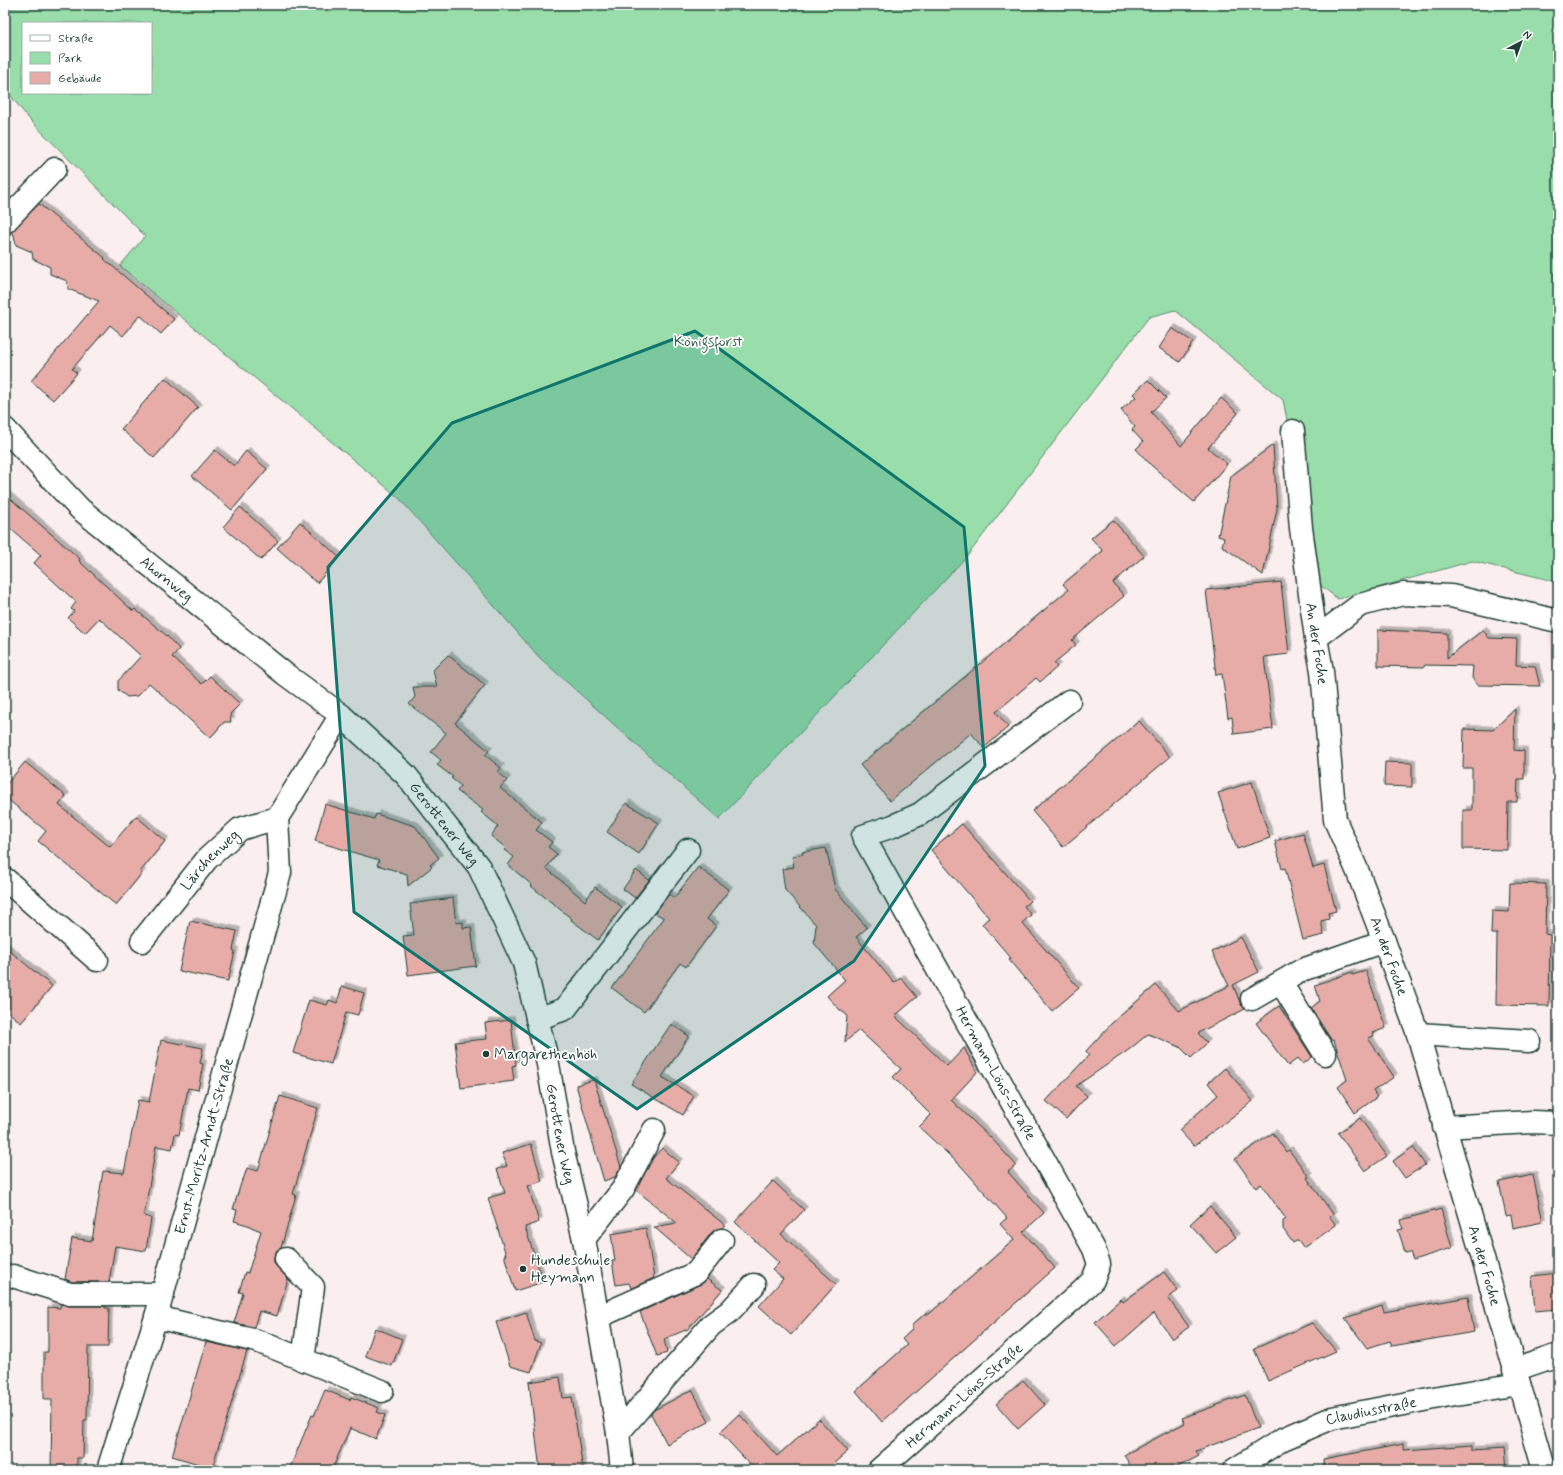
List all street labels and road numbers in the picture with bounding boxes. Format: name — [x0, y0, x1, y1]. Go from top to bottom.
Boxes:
street label: Ahornweg — [135, 552, 197, 607]
street label: An der Foche — [1300, 601, 1332, 686]
street label: Gerottener Weg — [404, 778, 484, 871]
street label: Lärchenweg — [177, 825, 245, 895]
street label: An der Foche — [1365, 914, 1412, 999]
street label: Hermann-Löns-Straße — [950, 1003, 1040, 1144]
street label: Ernst-Moritz-Arndt-Straße — [171, 1056, 239, 1237]
street label: Gerottener Weg — [541, 1082, 579, 1187]
street label: An der Foche — [1463, 1223, 1505, 1308]
street label: Hermann-Löns-Straße — [901, 1339, 1027, 1453]
street label: Claudiusstraße — [1323, 1393, 1418, 1431]

